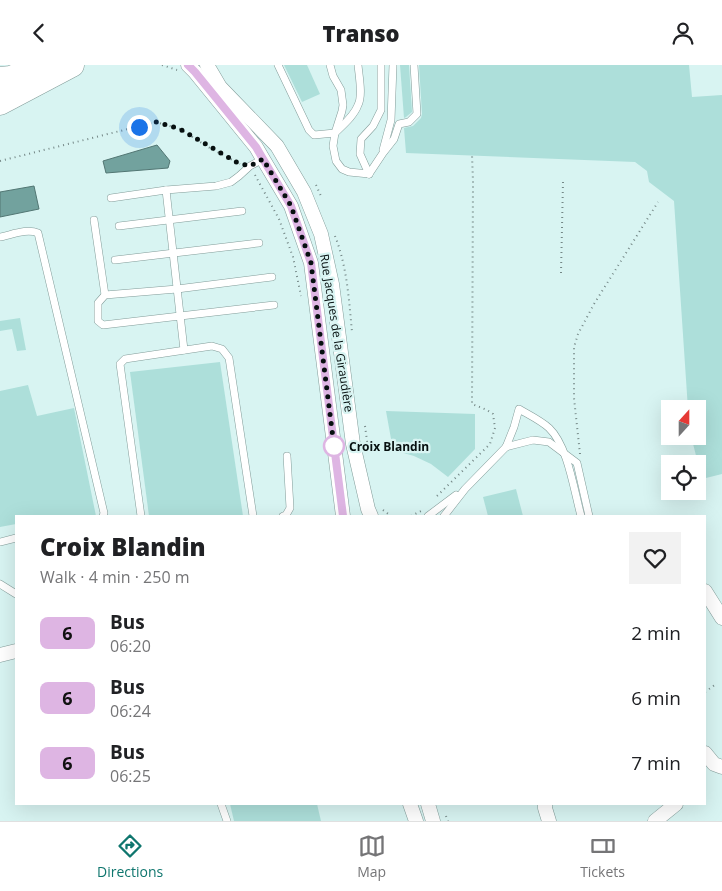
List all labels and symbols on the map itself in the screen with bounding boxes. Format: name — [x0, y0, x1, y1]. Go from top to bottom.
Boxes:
your location — [127, 115, 152, 140]
street label: Rue Jacques de la Giraudière — [316, 253, 358, 414]
north arrow — [661, 400, 706, 445]
marker: Croix Blandin — [323, 435, 345, 457]
place label: Croix Blandin — [349, 438, 429, 455]

